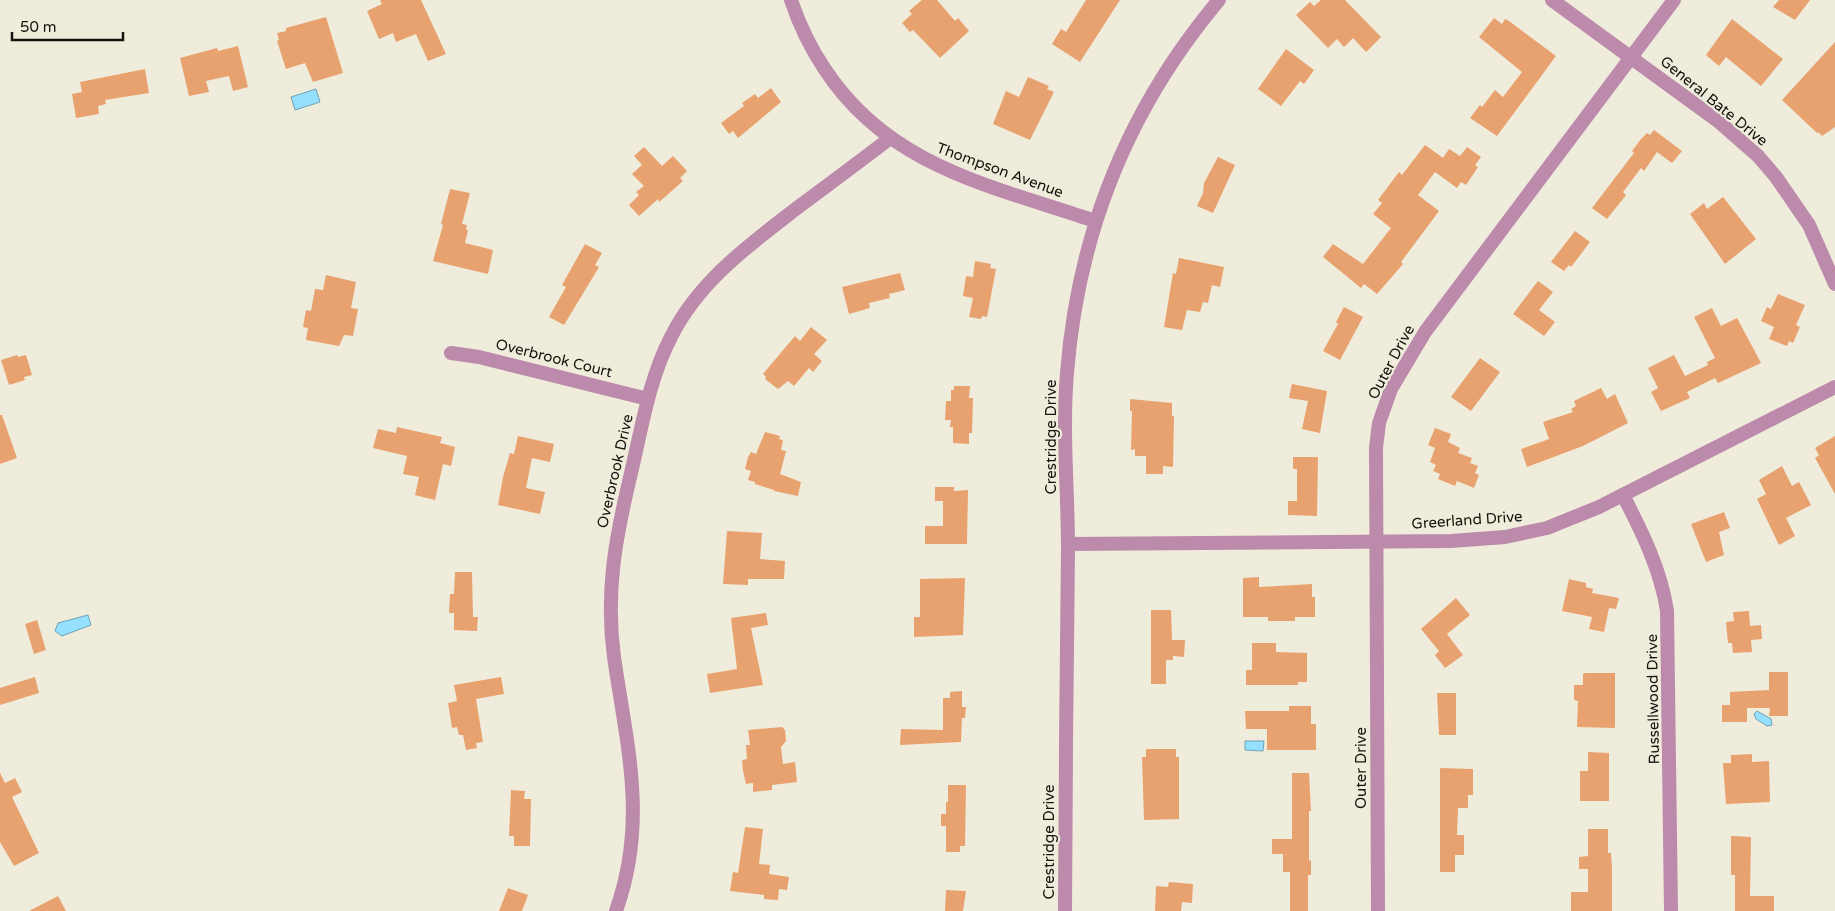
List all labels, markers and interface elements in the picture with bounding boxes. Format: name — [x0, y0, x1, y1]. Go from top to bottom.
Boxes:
scale bar — [12, 10, 124, 42]
text: 50 m — [20, 18, 57, 36]
street label: General Bate Drive — [1657, 52, 1771, 150]
street label: Thompson Avenue — [934, 139, 1066, 201]
street label: Outer Drive — [1364, 322, 1418, 402]
street label: Overbrook Court — [494, 335, 614, 381]
street label: Crestridge Drive — [1042, 380, 1060, 494]
street label: Overbrook Drive — [593, 412, 637, 530]
street label: Greerland Drive — [1411, 507, 1523, 533]
street label: Russellwood Drive — [1643, 634, 1663, 764]
street label: Outer Drive — [1352, 727, 1370, 809]
street label: Crestridge Drive — [1040, 785, 1058, 899]

